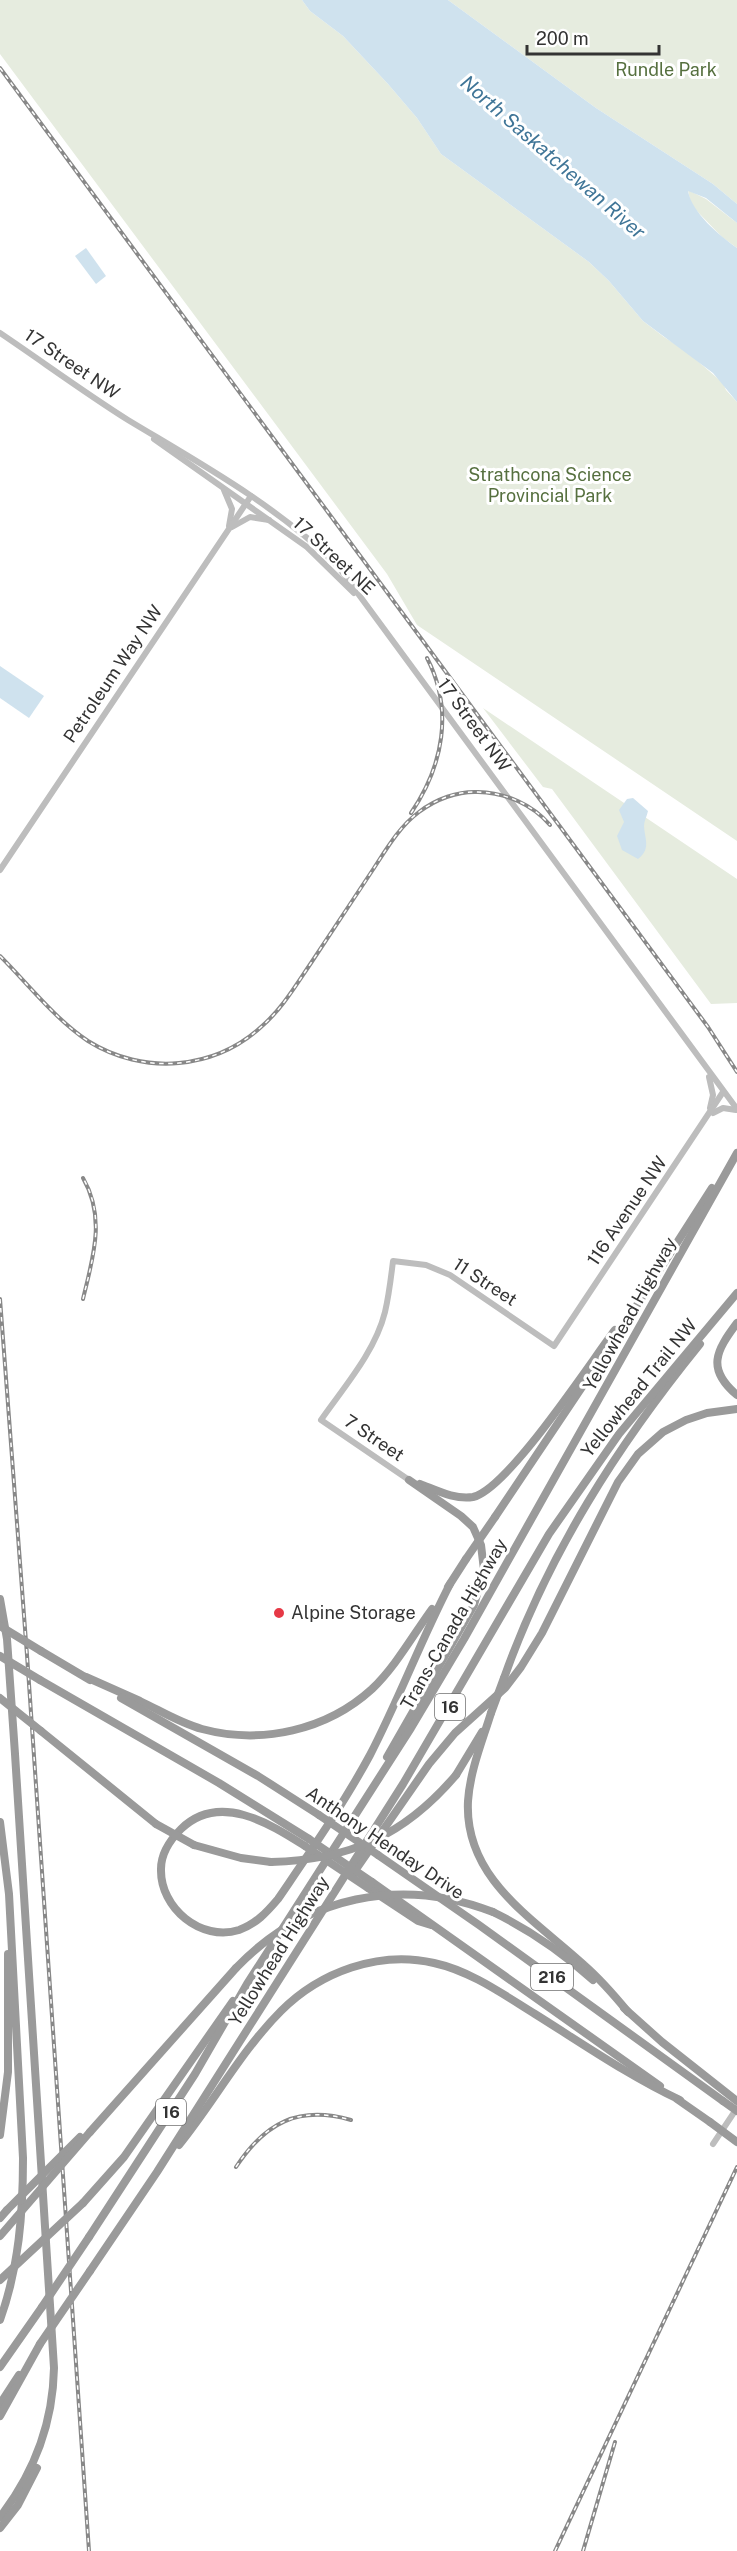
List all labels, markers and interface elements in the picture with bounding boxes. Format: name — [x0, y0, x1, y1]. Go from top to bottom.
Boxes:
scale bar — [527, 18, 659, 56]
text: 200 m — [536, 28, 589, 49]
park label: Rundle Park — [615, 59, 717, 80]
water label: North Saskatchewan River — [456, 70, 651, 244]
street label: 17 Street NW — [21, 324, 124, 403]
park label: Strathcona Science Provincial Park — [468, 464, 632, 506]
street label: 17 Street NE — [289, 512, 380, 599]
street label: Petroleum Way NW — [59, 601, 166, 746]
street label: 17 Street NW — [434, 674, 515, 775]
street label: 116 Avenue NW — [582, 1152, 671, 1269]
street label: Yellowhead Highway — [579, 1233, 681, 1394]
street label: 11 Street — [450, 1253, 521, 1310]
street label: Yellowhead Trail NW — [576, 1314, 701, 1461]
street label: 7 Street — [340, 1410, 408, 1465]
street label: Trans-Canada Highway — [396, 1534, 511, 1713]
place label: Alpine Storage — [291, 1602, 416, 1623]
marker: Alpine Storage — [272, 1606, 286, 1620]
road number: 16 — [435, 1694, 465, 1720]
street label: Anthony Henday Drive — [302, 1782, 468, 1903]
street label: Yellowhead Highway — [224, 1872, 333, 2029]
road number: 216 — [531, 1964, 573, 1990]
road number: 16 — [156, 2099, 186, 2125]

